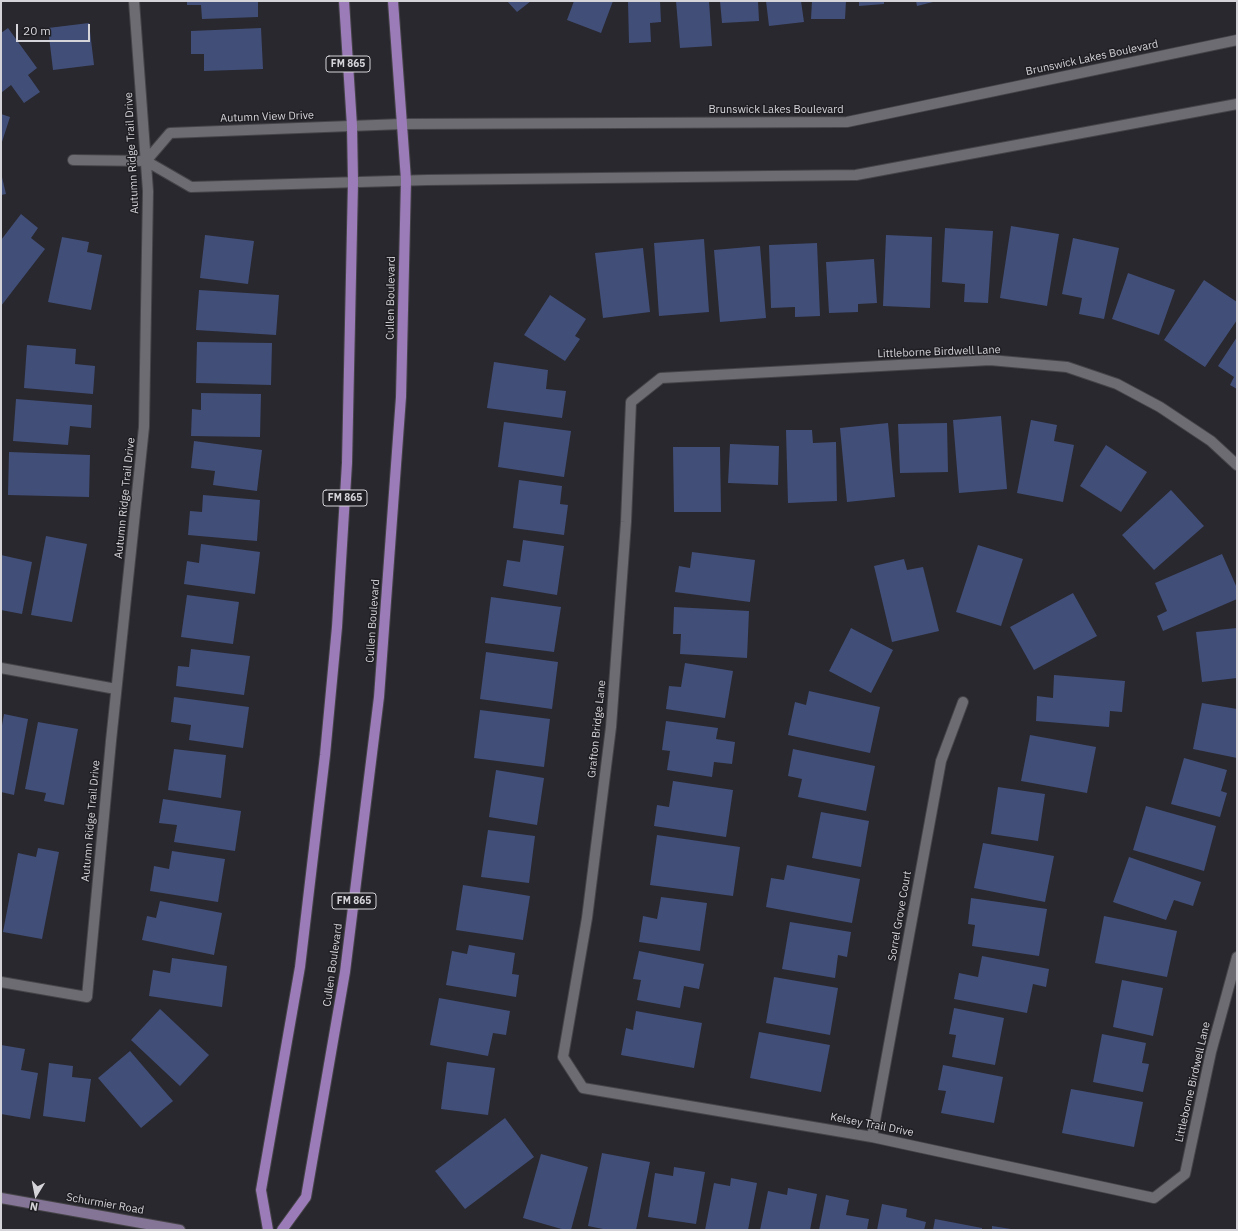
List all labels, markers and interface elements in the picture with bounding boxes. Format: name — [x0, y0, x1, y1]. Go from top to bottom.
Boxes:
scale bar — [18, 16, 92, 42]
text: 20 m — [23, 23, 51, 38]
street label: Brunswick Lakes Boulevard — [1025, 37, 1159, 79]
road number: FM 865 — [326, 56, 370, 72]
street label: Autumn Ridge Trail Drive — [122, 92, 142, 214]
street label: Brunswick Lakes Boulevard — [708, 103, 844, 117]
street label: Autumn View Drive — [220, 109, 314, 125]
street label: Cullen Boulevard — [384, 256, 398, 340]
street label: Littleborne Birdwell Lane — [877, 343, 1001, 361]
street label: Autumn Ridge Trail Drive — [112, 437, 138, 559]
road number: FM 865 — [323, 490, 367, 506]
street label: Cullen Boulevard — [363, 579, 383, 663]
street label: Grafton Bridge Lane — [585, 679, 609, 779]
street label: Autumn Ridge Trail Drive — [79, 760, 103, 882]
street label: Sorrel Grove Court — [886, 870, 914, 962]
road number: FM 865 — [332, 893, 376, 909]
street label: Cullen Boulevard — [321, 923, 345, 1007]
street label: Littleborne Birdwell Lane — [1173, 1020, 1213, 1144]
street label: Kelsey Trail Drive — [829, 1110, 915, 1140]
north arrow — [16, 1175, 56, 1215]
street label: Schurmier Road — [65, 1191, 145, 1217]
text: N — [29, 1199, 39, 1214]

